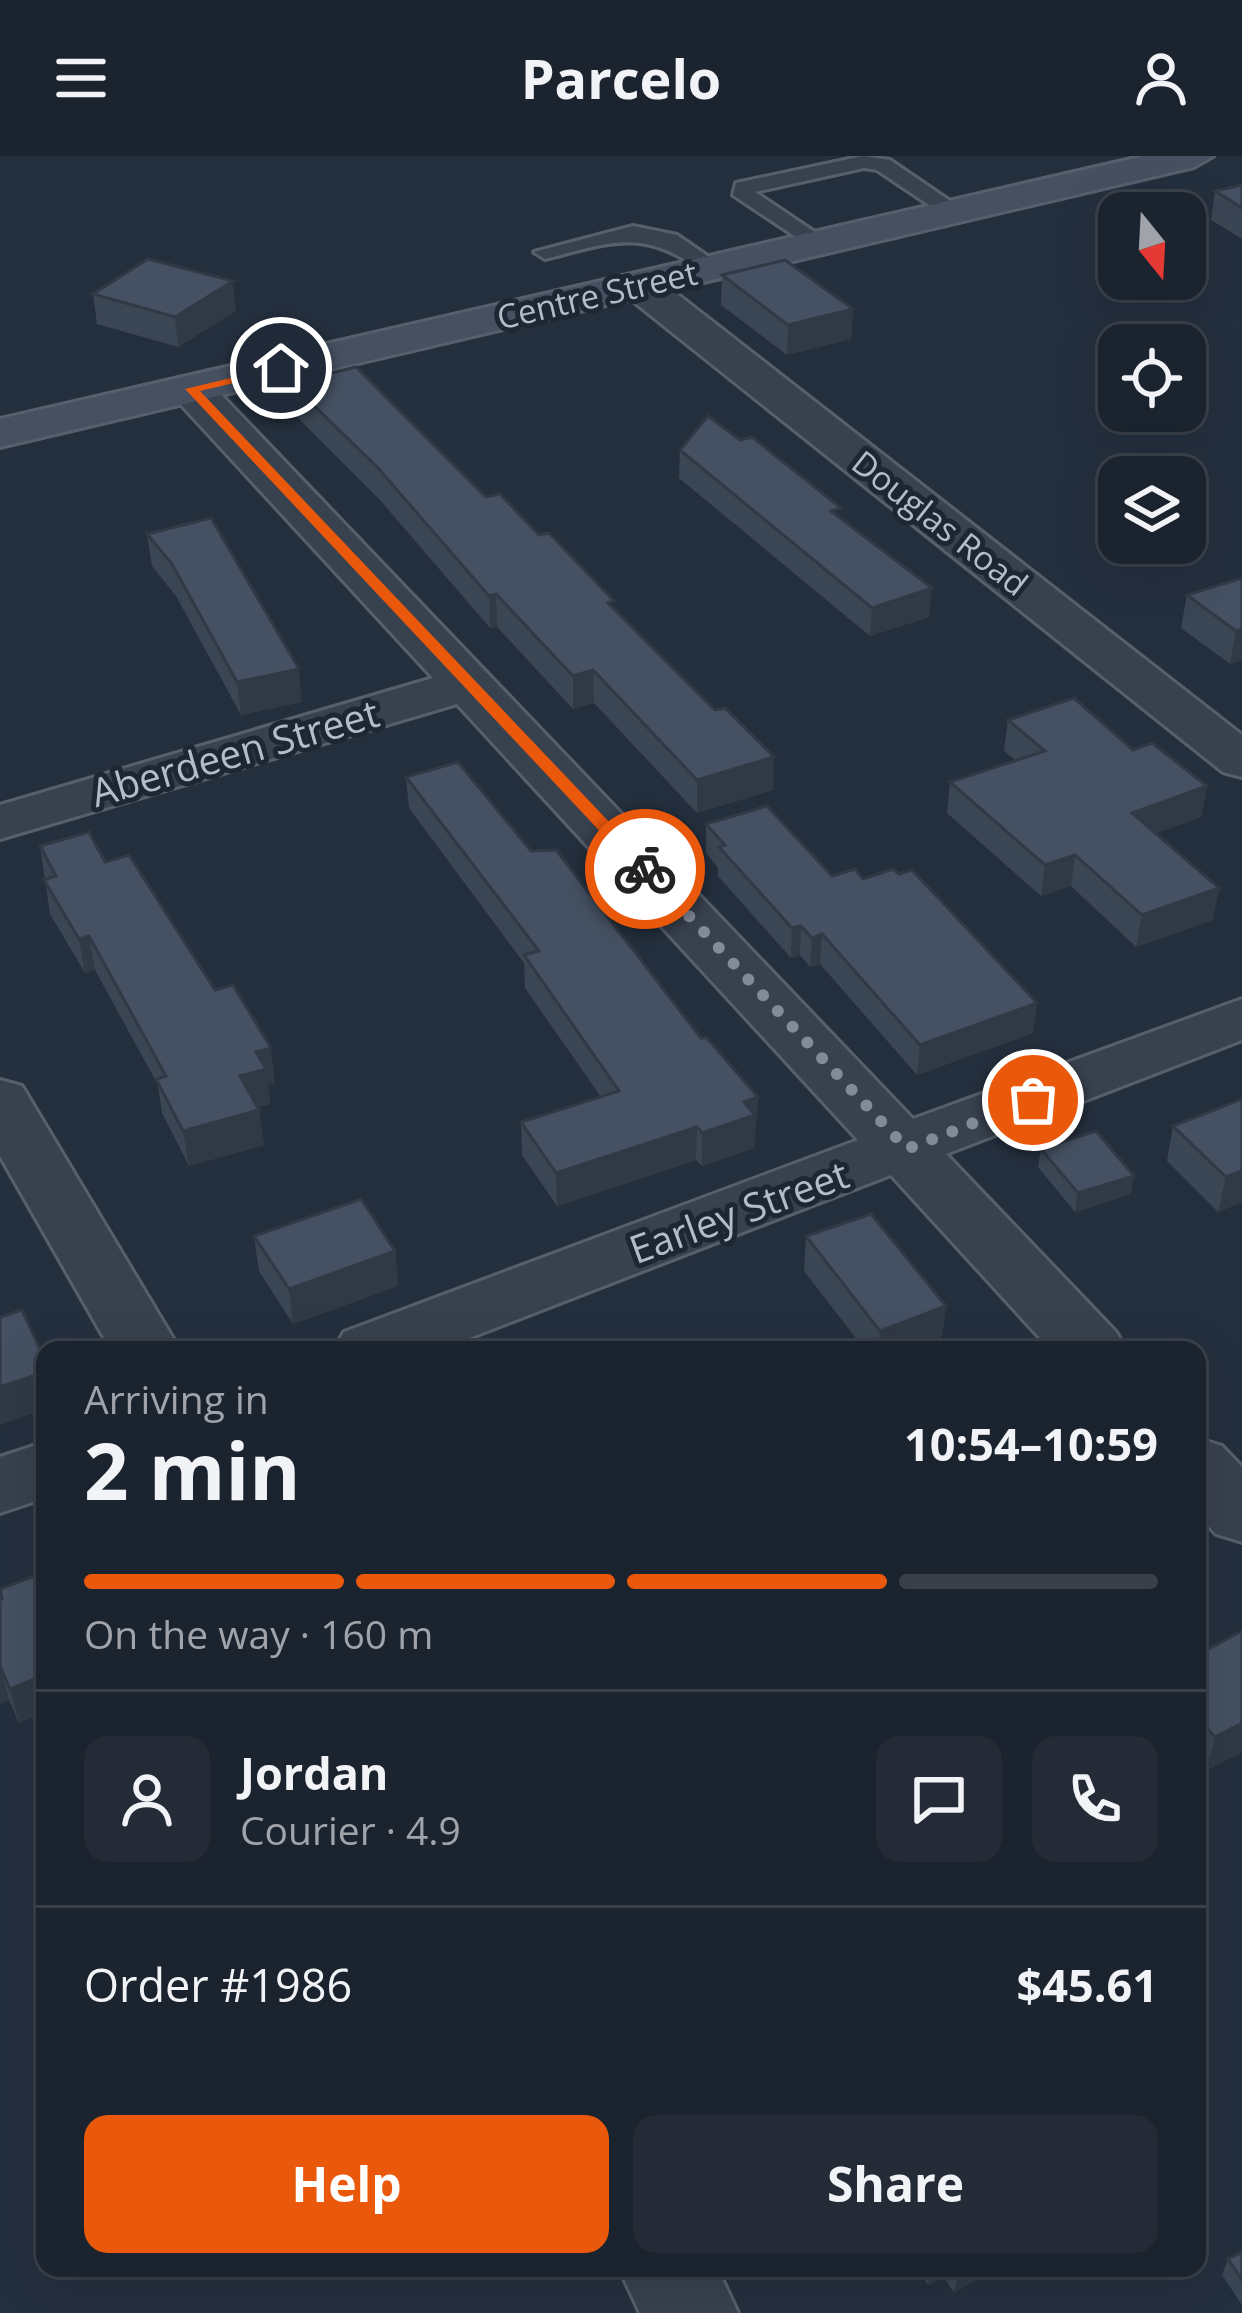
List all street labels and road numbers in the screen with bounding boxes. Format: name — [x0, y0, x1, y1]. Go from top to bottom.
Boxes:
street label: Centre Street — [492, 250, 701, 339]
street label: Douglas Road — [843, 440, 1038, 605]
street label: Aberdeen Street — [85, 685, 385, 818]
street label: Earley Street — [622, 1146, 855, 1275]

